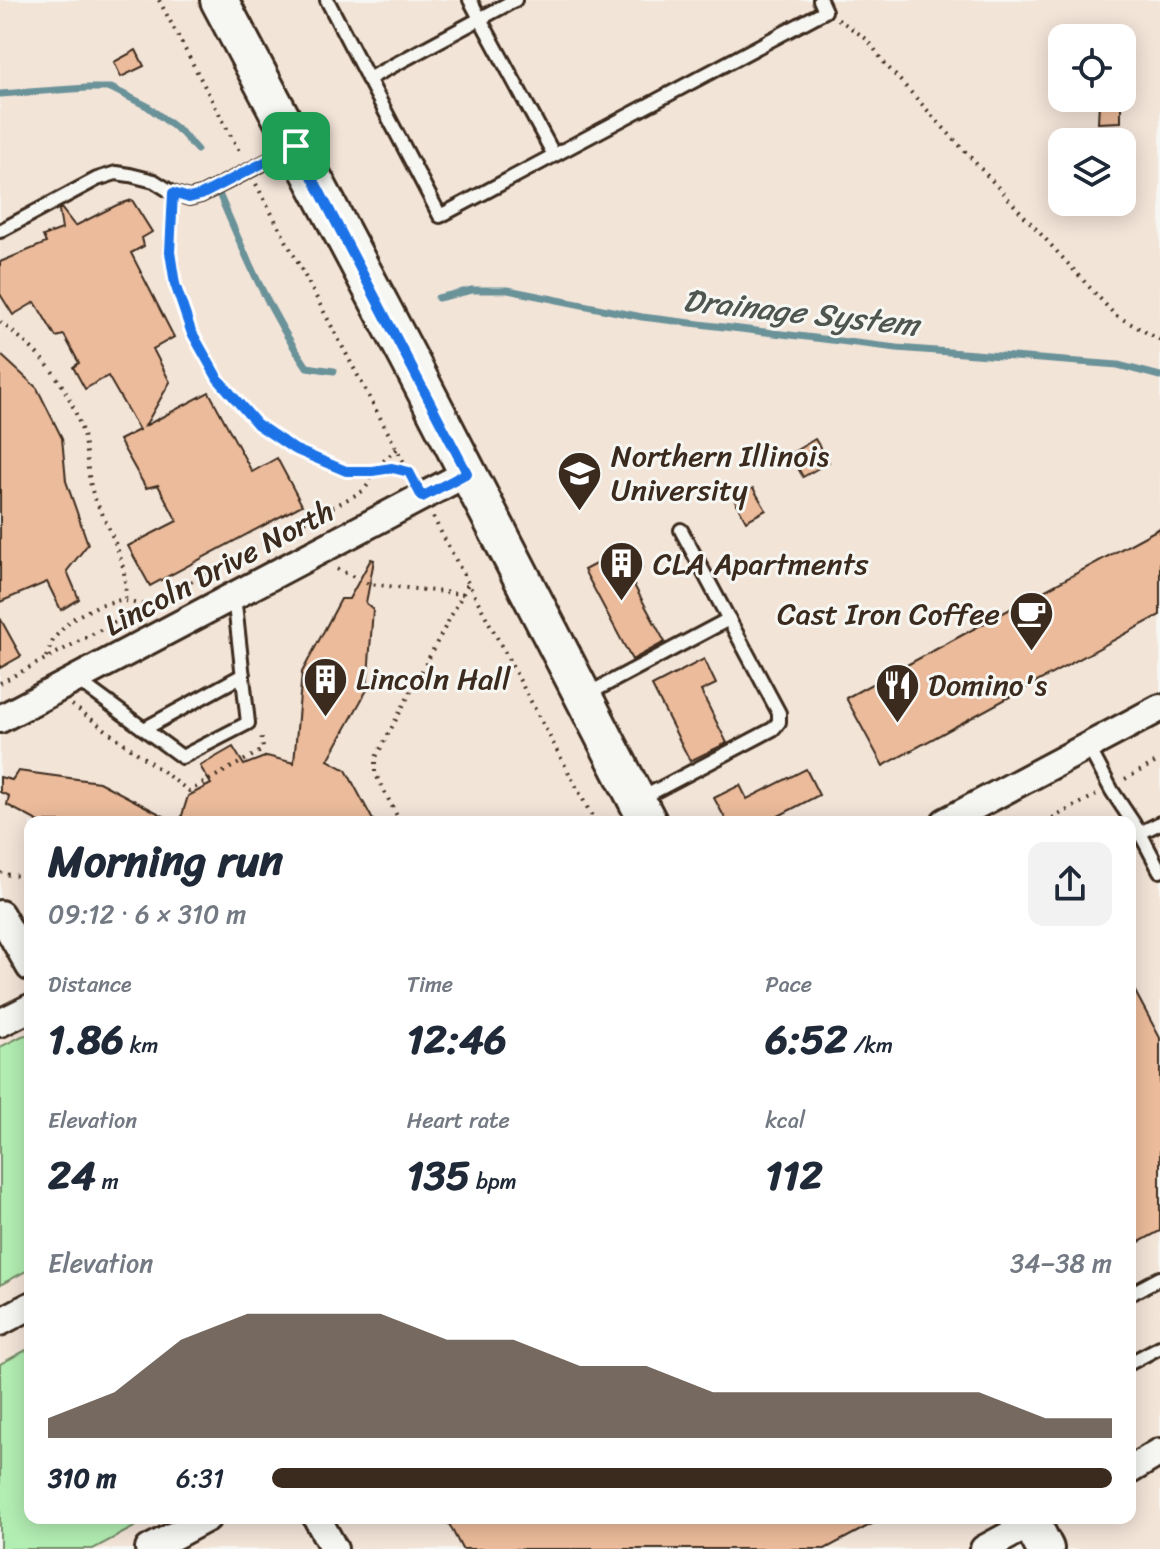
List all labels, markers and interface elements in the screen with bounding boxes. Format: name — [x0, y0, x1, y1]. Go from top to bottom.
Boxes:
map controls — [1048, 24, 1136, 216]
button: locate — [1048, 24, 1136, 112]
pin — [262, 112, 330, 180]
icon: arrive — [274, 124, 318, 168]
button: layers — [1048, 128, 1136, 216]
water label: Drainage System — [680, 272, 925, 354]
place label: Northern Illinois University — [611, 429, 830, 517]
school or university icon: Northern Illinois University — [556, 449, 604, 512]
street label: Lincoln Drive North — [94, 484, 344, 652]
place label: CLA Apartments — [653, 537, 869, 591]
building icon: CLA Apartments — [598, 540, 646, 603]
place label: Cast Iron Coffee — [777, 587, 1000, 641]
cafe icon: Cast Iron Coffee — [1007, 590, 1055, 653]
place label: Lincoln Hall — [356, 652, 511, 706]
building icon: Lincoln Hall — [301, 655, 349, 718]
place label: Domino's — [928, 658, 1048, 712]
restaurant icon: Domino's — [873, 661, 921, 724]
text: Morning run — [48, 822, 283, 900]
button: share — [1028, 842, 1112, 926]
text: 09:12 · 6 × 310 m — [48, 891, 246, 937]
text: Distance — [48, 965, 132, 1004]
text: Time — [407, 965, 453, 1004]
text: Pace — [765, 965, 812, 1004]
text: 1.86 — [48, 1004, 124, 1075]
text: 12:46 — [407, 1004, 507, 1075]
text: 6:52 — [765, 1004, 848, 1075]
text: km — [124, 1026, 158, 1065]
text: /km — [848, 1026, 893, 1065]
text: Elevation — [48, 1101, 137, 1140]
text: Heart rate — [407, 1101, 510, 1140]
text: kcal — [765, 1101, 805, 1140]
text: 24 — [48, 1140, 96, 1211]
text: 135 — [407, 1140, 470, 1211]
text: 112 — [765, 1140, 823, 1211]
text: m — [96, 1162, 119, 1201]
text: bpm — [470, 1162, 517, 1201]
text: Elevation — [48, 1240, 153, 1286]
text: 34–38 m — [1010, 1240, 1112, 1286]
text: 310 m — [48, 1455, 117, 1501]
text: 6:31 — [176, 1455, 224, 1501]

